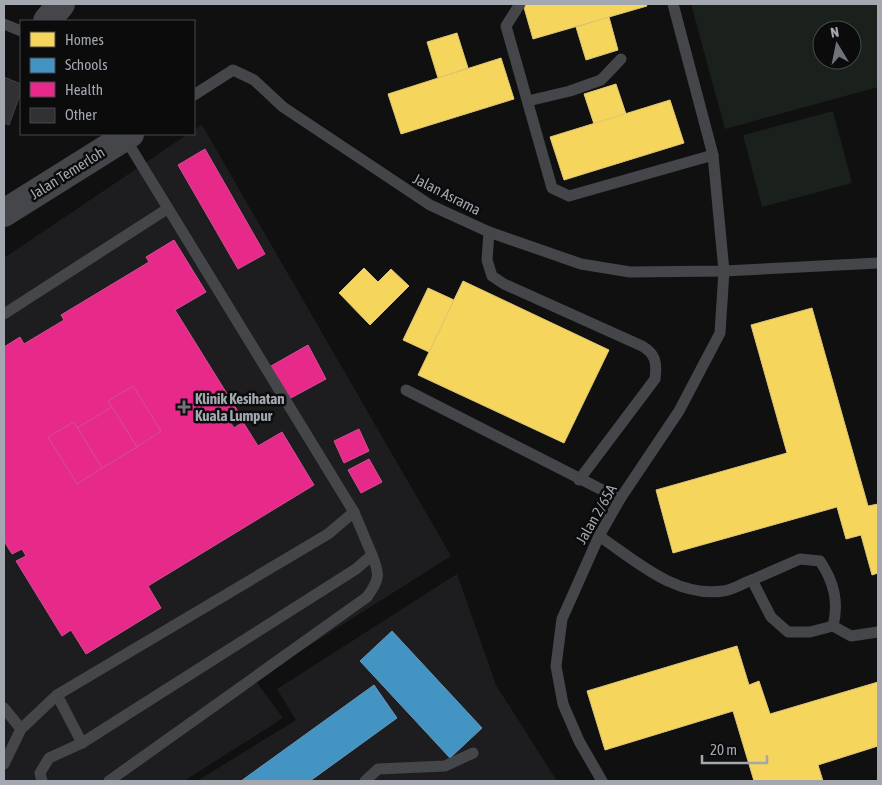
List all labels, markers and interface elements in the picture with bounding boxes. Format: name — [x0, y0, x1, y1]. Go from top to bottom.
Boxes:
legend — [20, 20, 195, 135]
north arrow — [812, 20, 862, 70]
text: N — [829, 24, 840, 41]
text: Homes — [65, 31, 104, 48]
text: Schools — [65, 56, 108, 73]
text: Health — [65, 81, 103, 98]
text: Other — [65, 106, 97, 123]
street label: Jalan Temerloh — [27, 143, 107, 203]
street label: Jalan Asrama — [410, 170, 484, 218]
place label: Klinik Kesihatan Kuala Lumpur — [195, 390, 285, 424]
marker: Klinik Kesihatan Kuala Lumpur — [177, 400, 191, 414]
street label: Jalan 2/65A — [572, 481, 620, 547]
scale bar — [702, 732, 767, 764]
text: 20 m — [710, 741, 737, 758]

